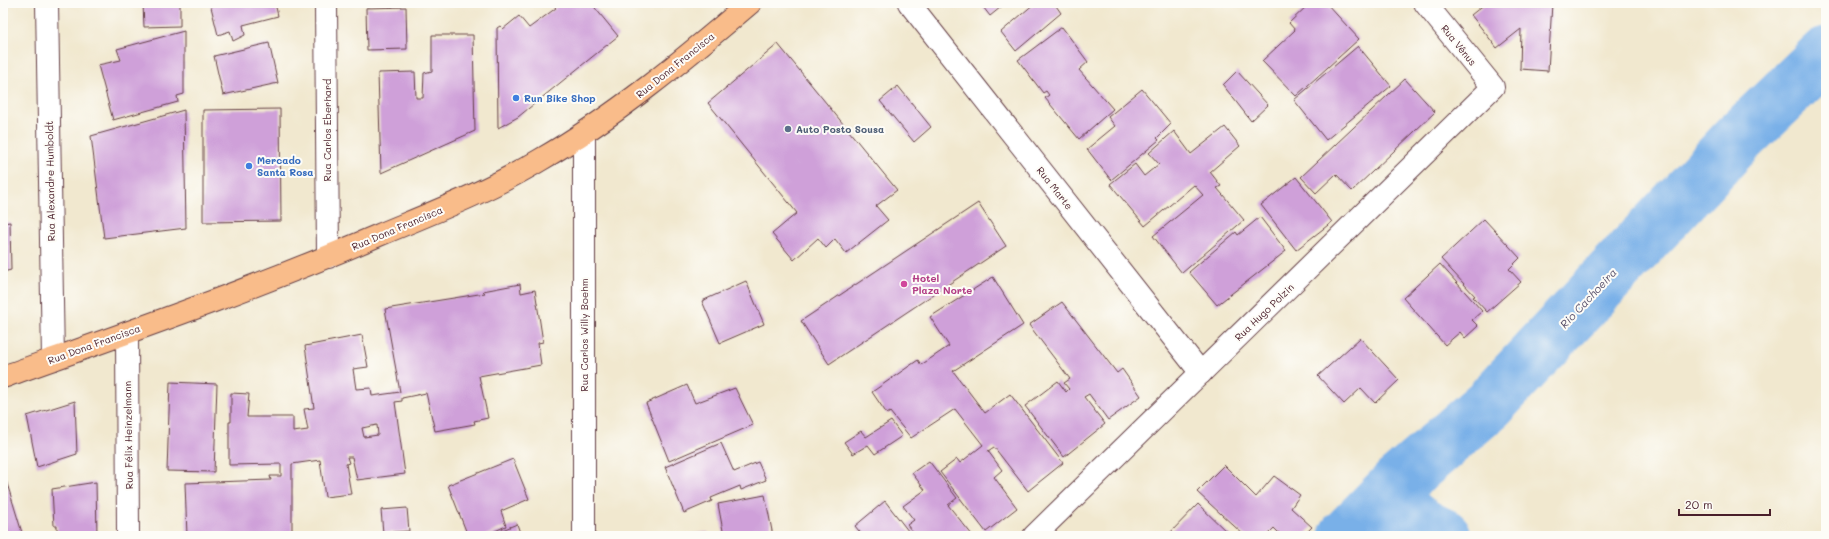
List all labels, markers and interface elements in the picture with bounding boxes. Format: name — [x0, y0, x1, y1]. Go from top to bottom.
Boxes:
street label: Rua Vênus — [1438, 22, 1480, 69]
street label: Rua Dona Francisca — [633, 29, 717, 101]
street label: Rua Carlos Eberhard — [320, 79, 334, 181]
place label: Run Bike Shop — [524, 91, 596, 105]
marker: Run Bike Shop — [511, 93, 521, 103]
street label: Rua Alexandre Humboldt — [42, 121, 58, 241]
place label: Auto Posto Sousa — [796, 122, 884, 136]
marker: Auto Posto Sousa — [783, 124, 793, 134]
place label: Mercado Santa Rosa — [257, 153, 314, 179]
marker: Mercado Santa Rosa — [244, 161, 254, 171]
street label: Rua Marte — [1034, 164, 1076, 212]
street label: Rua Dona Francisca — [349, 203, 445, 253]
water label: Rio Cachoeira — [1556, 265, 1620, 331]
place label: Hotel Plaza Norte — [912, 271, 972, 297]
street label: Rua Carlos Willy Boehm — [577, 278, 591, 392]
marker: Hotel Plaza Norte — [899, 279, 909, 289]
street label: Rua Hugo Polzin — [1231, 280, 1297, 344]
street label: Rua Dona Francisca — [46, 321, 142, 367]
street label: Rua Félix Heinzelmann — [120, 381, 136, 489]
scale bar — [1679, 491, 1770, 517]
text: 20 m — [1685, 496, 1713, 512]

